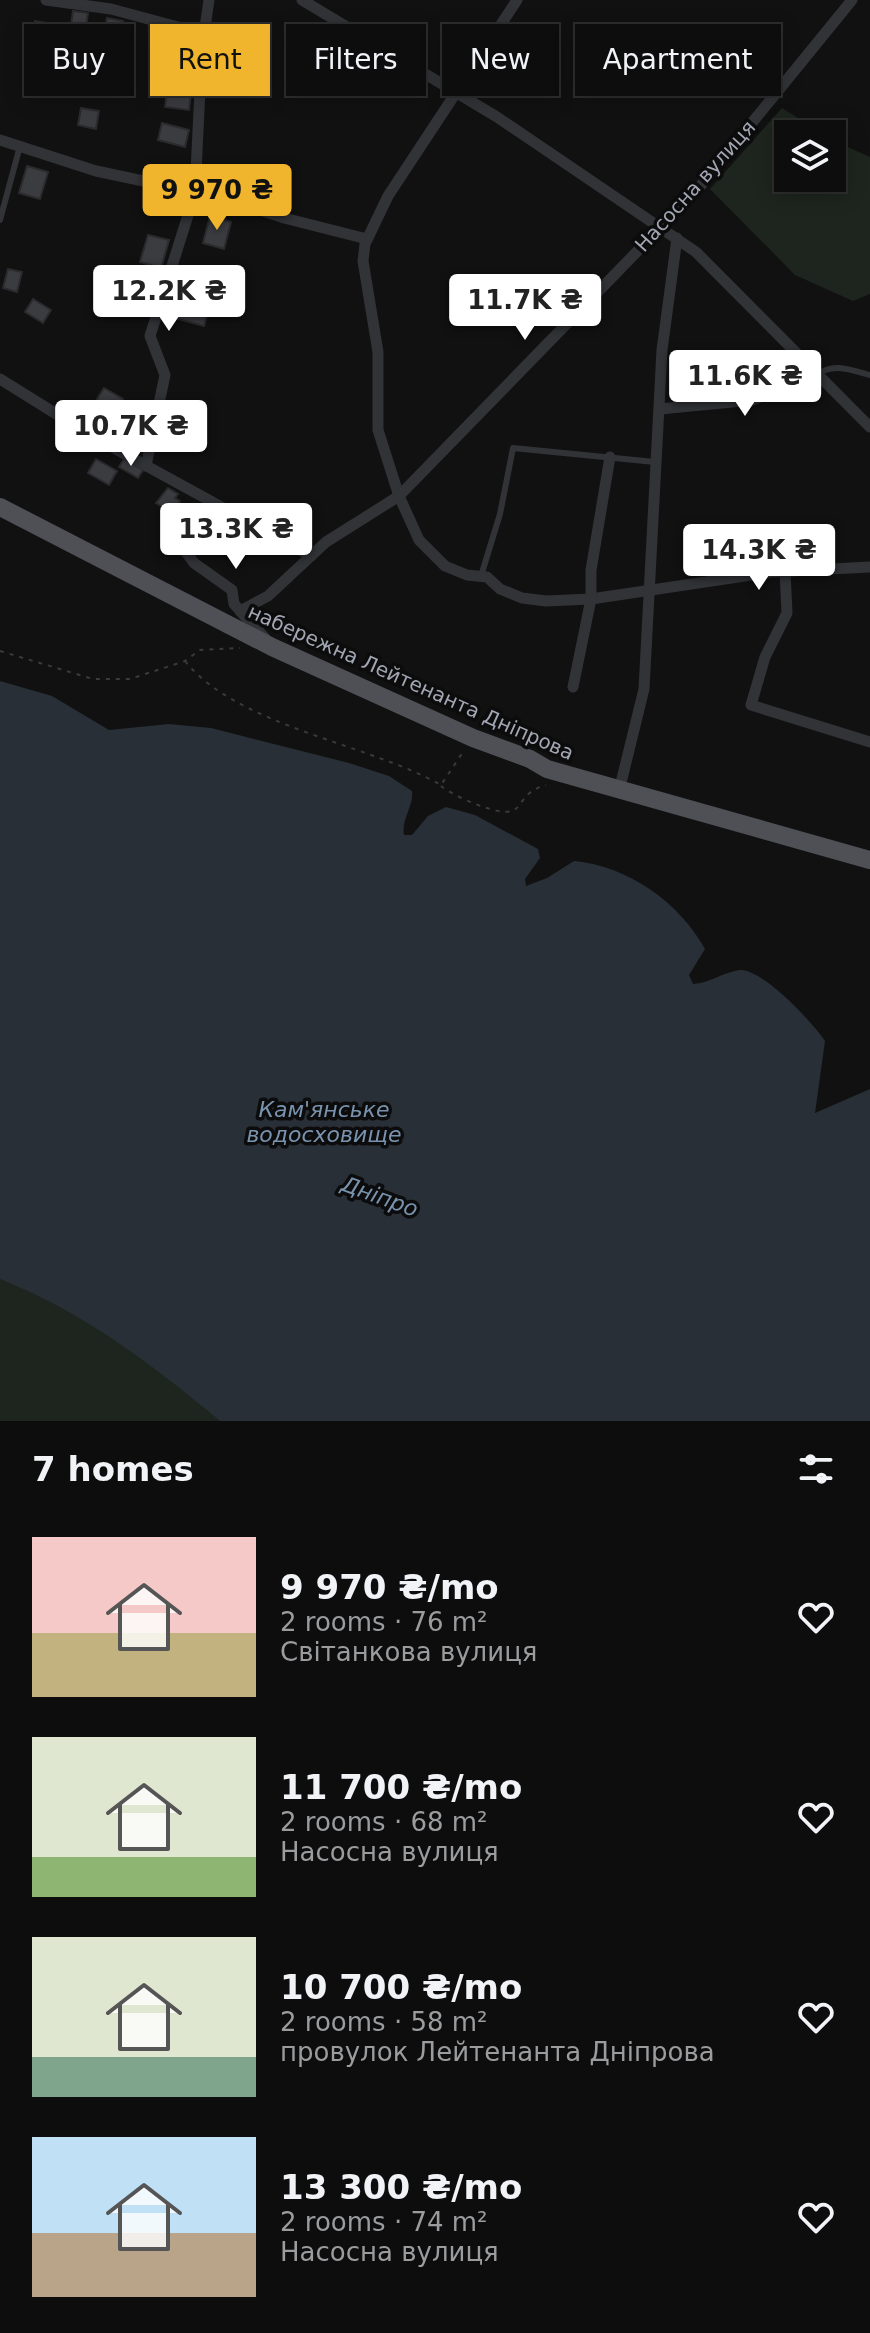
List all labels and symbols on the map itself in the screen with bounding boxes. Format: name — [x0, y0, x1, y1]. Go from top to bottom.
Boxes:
street label: Насосна вулиця — [630, 115, 760, 257]
pin: 9 970 ₴ — [143, 164, 291, 232]
pin: 12.2K ₴ — [95, 265, 243, 333]
pin: 11.7K ₴ — [451, 274, 599, 342]
pin: 11.6K ₴ — [671, 350, 819, 418]
pin: 10.7K ₴ — [57, 400, 205, 468]
pin: 13.3K ₴ — [162, 503, 310, 571]
pin: 14.3K ₴ — [685, 524, 833, 592]
street label: набережна Лейтенанта Дніпрова — [244, 599, 578, 765]
water label: Кам'янське водосховище — [246, 1097, 402, 1147]
water label: Дніпро — [337, 1171, 421, 1222]

